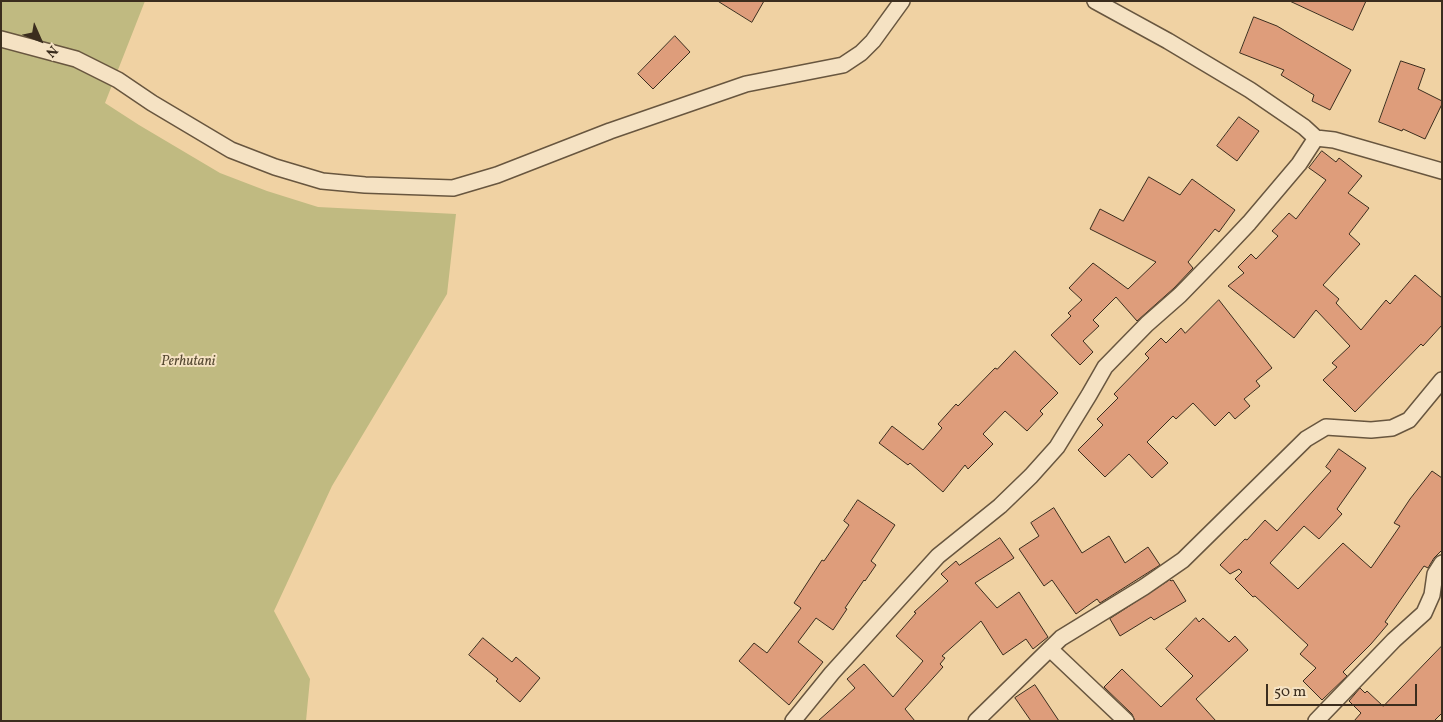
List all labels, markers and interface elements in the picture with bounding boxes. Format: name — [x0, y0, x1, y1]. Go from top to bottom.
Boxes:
north arrow — [15, 15, 65, 65]
text: N — [41, 41, 62, 61]
park label: Perhutani — [161, 354, 215, 370]
scale bar — [1268, 674, 1419, 706]
text: 50 m — [1274, 682, 1306, 703]

